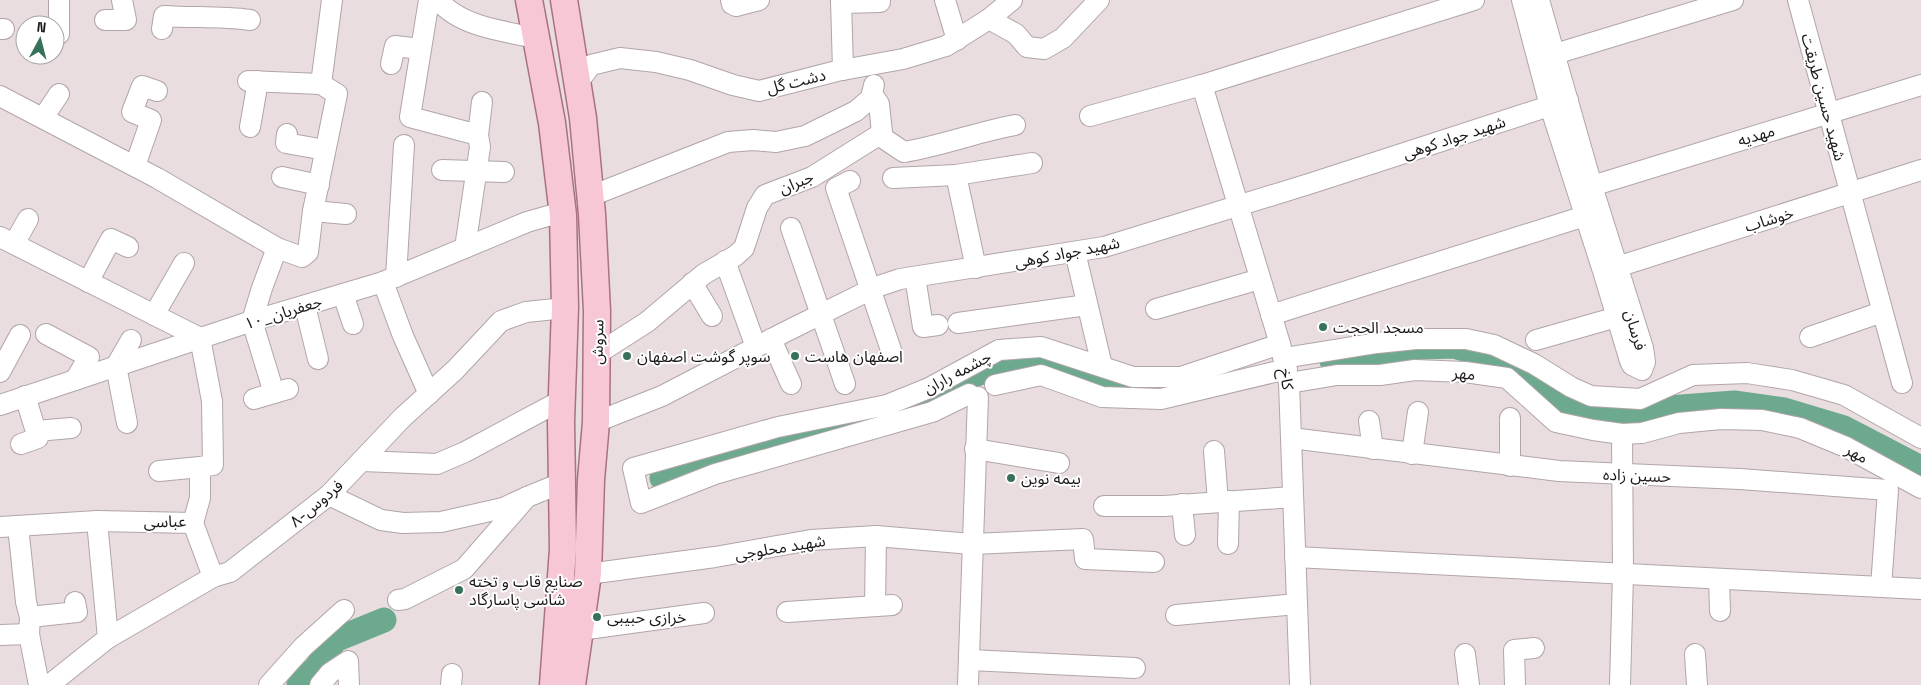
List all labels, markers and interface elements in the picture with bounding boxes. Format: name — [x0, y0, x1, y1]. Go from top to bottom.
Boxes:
north arrow — [15, 15, 65, 65]
text: N — [36, 18, 47, 37]
street label: شهید حسین طریقت — [1796, 31, 1851, 163]
street label: دشت گل — [764, 64, 828, 99]
street label: شهید جواد کوهی — [1400, 111, 1508, 164]
street label: مهدیه — [1735, 120, 1777, 151]
street label: جبران — [776, 166, 817, 199]
street label: خوشاب — [1742, 202, 1796, 237]
street label: شهید جواد کوهی — [1013, 232, 1122, 273]
street label: ۱۰_جعفریان — [242, 291, 325, 334]
street label: فرسان — [1620, 307, 1651, 353]
place label: مسجد الحجت — [1333, 317, 1424, 338]
street label: سروش — [587, 319, 608, 365]
marker: مسجد الحجت — [1317, 321, 1329, 333]
place label: سوپر گوشت اصفهان — [637, 346, 771, 367]
place label: اصفهان هاست — [805, 346, 903, 367]
street label: چشمه راران — [920, 346, 995, 399]
marker: سوپر گوشت اصفهان — [621, 350, 633, 362]
marker: اصفهان هاست — [789, 350, 801, 362]
street label: مهر — [1451, 362, 1476, 385]
street label: کاخ — [1272, 367, 1299, 392]
street label: مهر — [1841, 438, 1872, 468]
street label: حسین زاده — [1603, 464, 1671, 487]
place label: بیمه نوین — [1021, 468, 1081, 489]
marker: بیمه نوین — [1005, 472, 1017, 484]
street label: ۸-فردوس — [285, 475, 347, 532]
street label: عباسی — [144, 511, 186, 532]
street label: شهید محلوجی — [733, 530, 827, 565]
place label: صنایع قاب و تخته شاسی پاسارگاد — [469, 571, 583, 610]
marker: صنایع قاب و تخته شاسی پاسارگاد — [453, 584, 465, 596]
place label: خرازی حبیبی — [607, 607, 686, 628]
marker: خرازی حبیبی — [591, 611, 603, 623]

